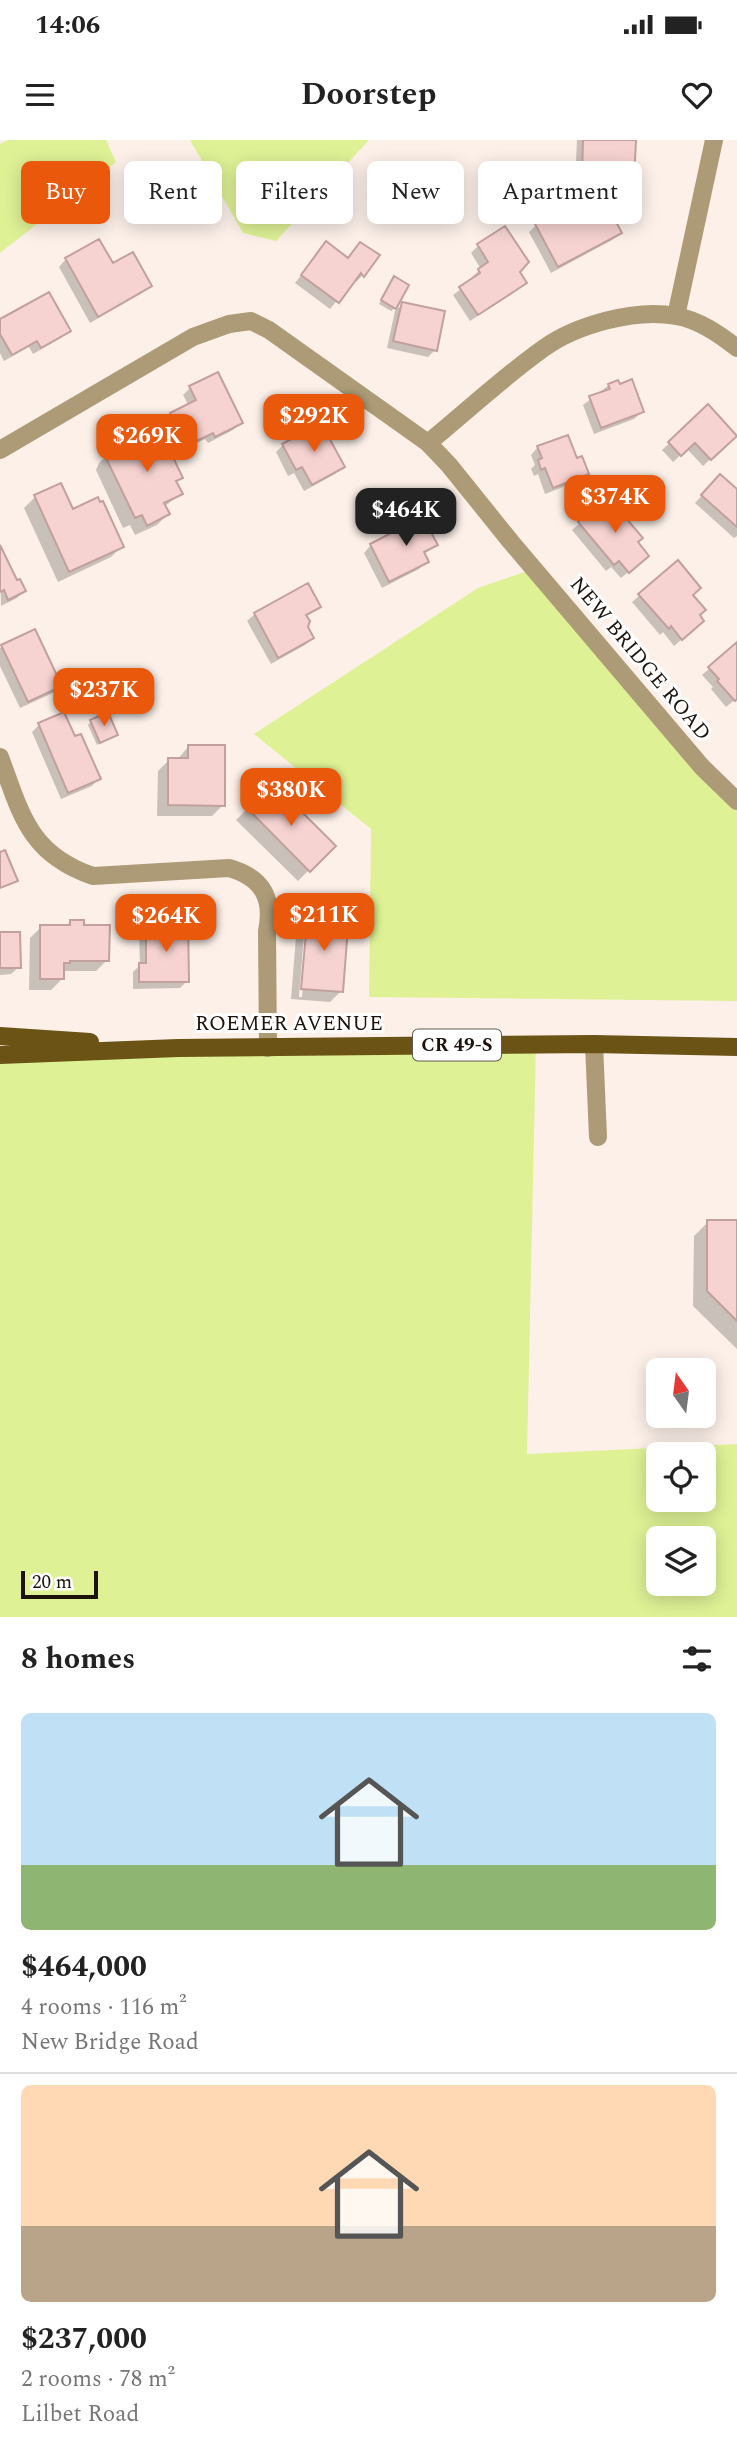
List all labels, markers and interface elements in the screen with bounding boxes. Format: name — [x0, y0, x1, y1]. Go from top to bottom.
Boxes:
text: 14:06 — [35, 5, 100, 45]
text: Doorstep — [301, 70, 436, 119]
icon: menu — [21, 76, 59, 114]
icon: heart — [678, 76, 716, 114]
chip: Buy — [21, 161, 110, 224]
chip: Rent — [124, 161, 222, 224]
chip: Filters — [236, 161, 353, 224]
chip: New — [367, 161, 464, 224]
chip: Apartment — [478, 161, 642, 224]
pin: $292K — [265, 394, 363, 454]
text: $292K — [279, 399, 349, 434]
pin: $269K — [98, 414, 196, 474]
text: $269K — [112, 419, 182, 454]
pin: $374K — [566, 476, 664, 535]
text: $374K — [580, 480, 650, 515]
pin: $464K — [357, 488, 455, 548]
text: $464K — [371, 493, 441, 528]
street label: NEW BRIDGE ROAD — [562, 570, 718, 748]
pin: $237K — [55, 668, 153, 728]
text: $237K — [69, 673, 139, 708]
pin: $380K — [242, 768, 340, 828]
text: $380K — [256, 773, 326, 808]
pin: $264K — [117, 894, 215, 954]
pin: $211K — [275, 894, 373, 953]
text: $211K — [289, 898, 359, 933]
text: $264K — [131, 899, 201, 934]
street label: ROEMER AVENUE — [195, 1008, 383, 1040]
road number: CR 49-S — [413, 1030, 501, 1060]
north arrow — [646, 1358, 716, 1428]
map controls — [646, 1358, 716, 1596]
button: locate — [646, 1442, 716, 1512]
button: layers — [646, 1526, 716, 1596]
scale bar — [21, 1568, 98, 1600]
text: 20 m — [32, 1568, 72, 1597]
text: 8 homes — [21, 1636, 135, 1682]
icon: filters — [678, 1640, 716, 1678]
icon: home — [306, 1759, 432, 1885]
text: $464,000 — [21, 1944, 147, 1990]
text: 4 rooms · 116 m² — [21, 1990, 187, 2025]
text: New Bridge Road — [21, 2025, 199, 2060]
icon: home — [306, 2131, 432, 2257]
text: $237,000 — [21, 2316, 147, 2362]
text: 2 rooms · 78 m² — [21, 2362, 175, 2397]
text: Lilbet Road — [21, 2397, 139, 2432]

